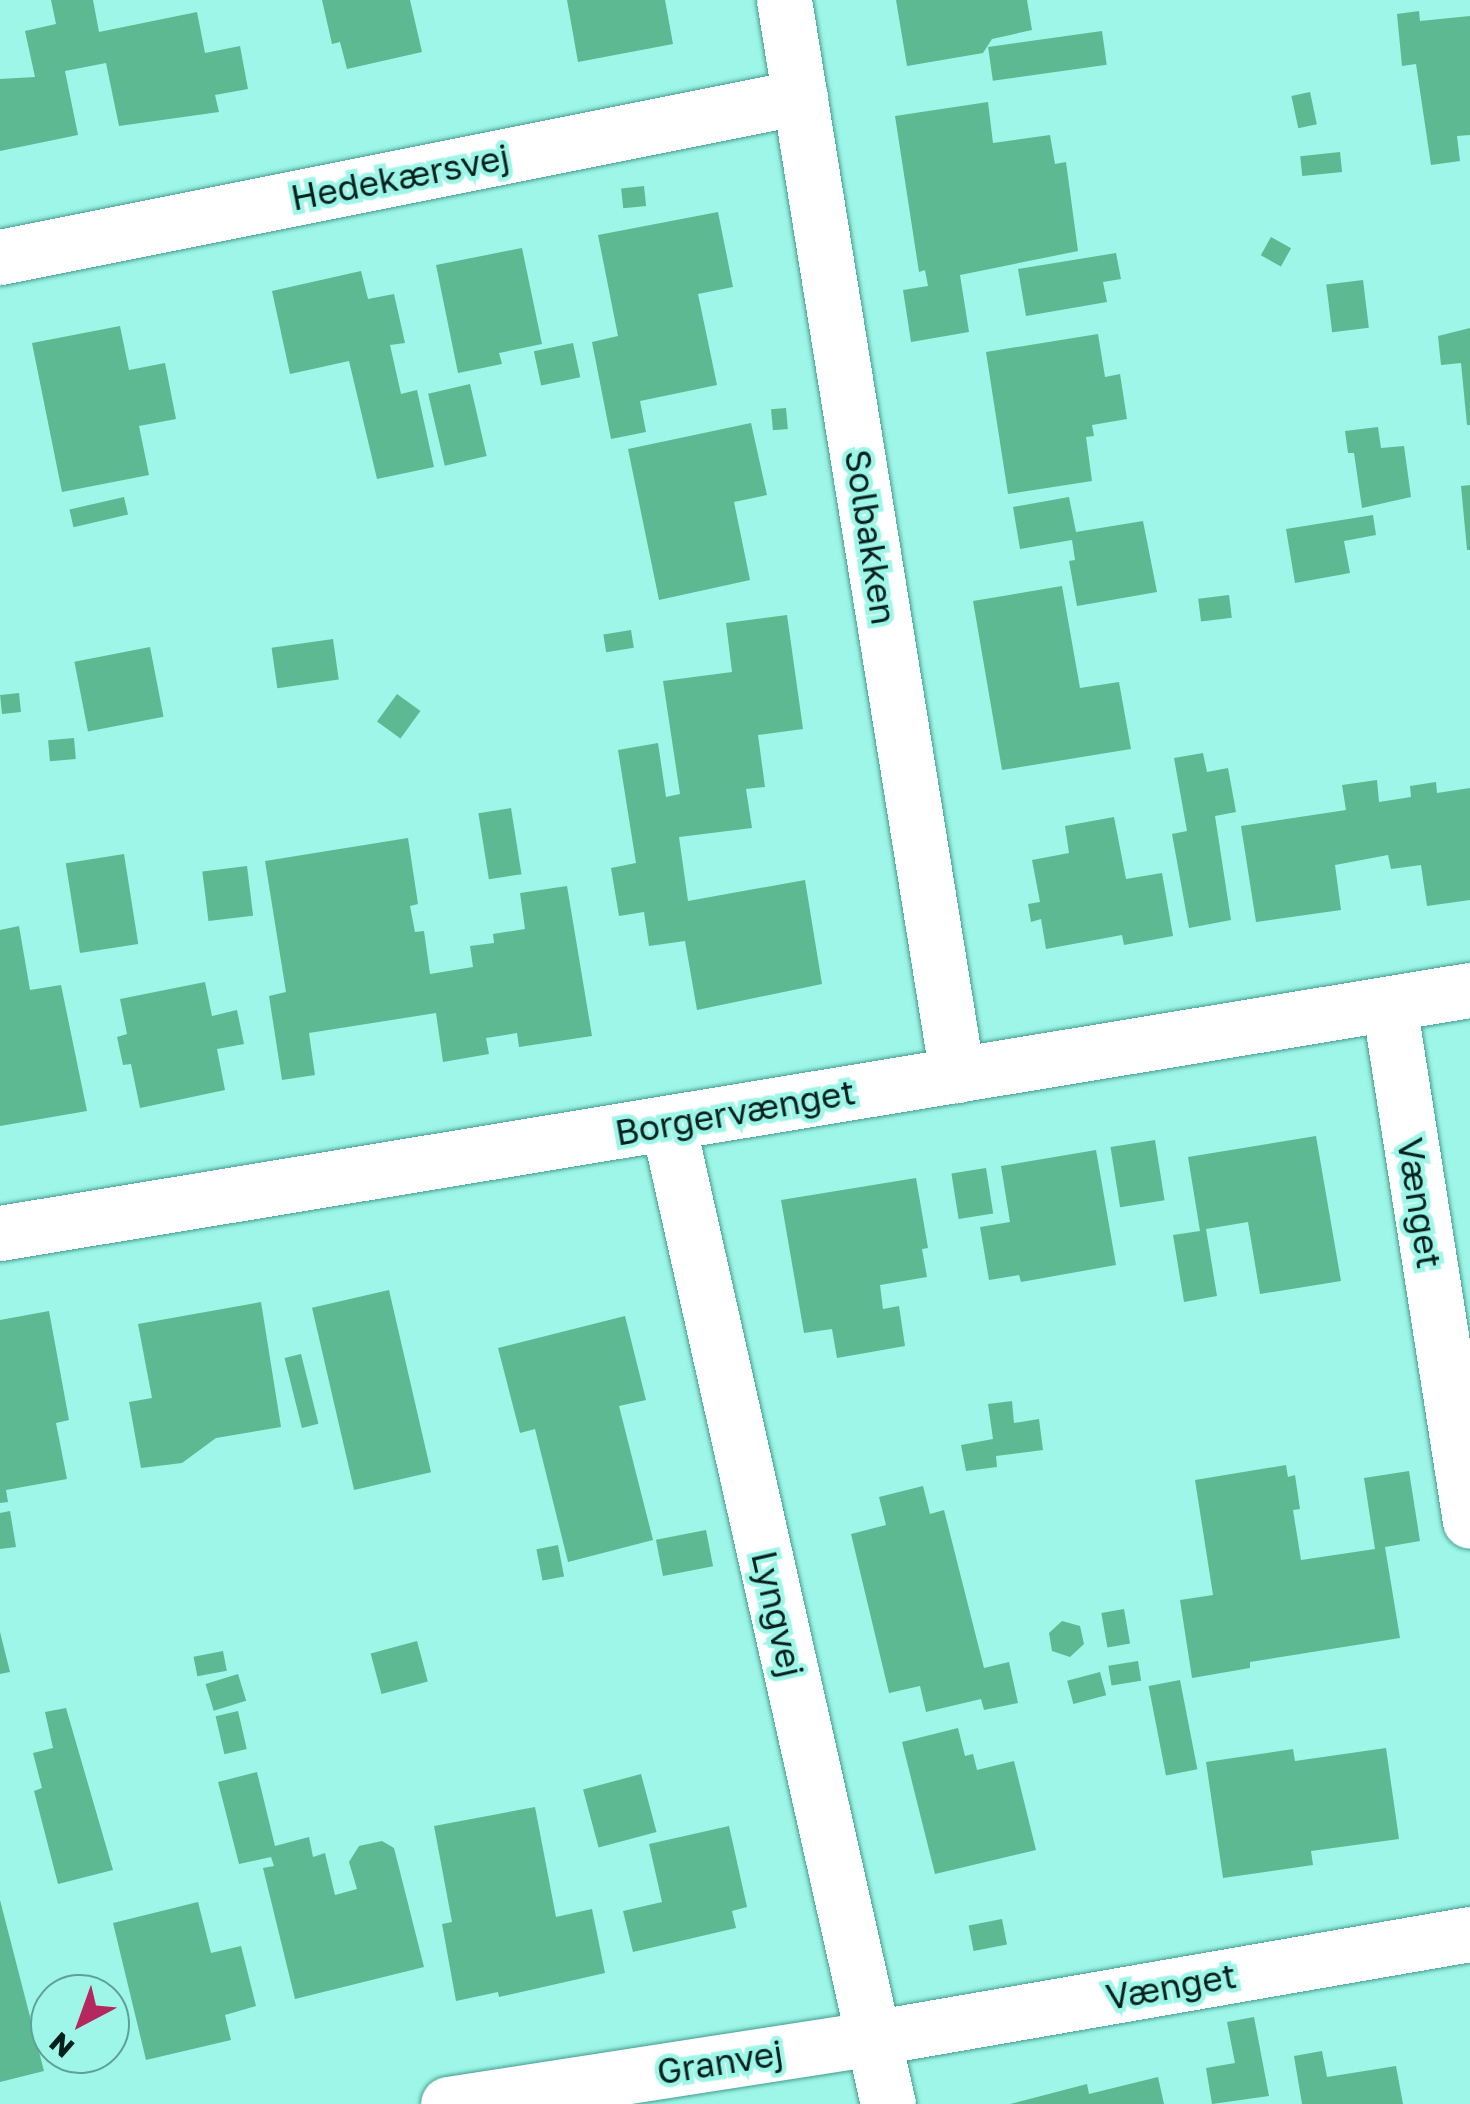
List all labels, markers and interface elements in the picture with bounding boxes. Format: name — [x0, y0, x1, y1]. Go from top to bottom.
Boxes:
street label: Hedekærsvej — [287, 135, 513, 219]
street label: Solbakken — [836, 447, 906, 627]
street label: Borgervænget — [612, 1070, 858, 1154]
street label: Vænget — [1389, 1135, 1451, 1271]
street label: Lyngvej — [743, 1547, 813, 1681]
street label: Vænget — [1103, 1954, 1239, 2018]
north arrow — [30, 1974, 130, 2074]
text: N — [42, 2026, 80, 2065]
street label: Granvej — [654, 2031, 786, 2093]

